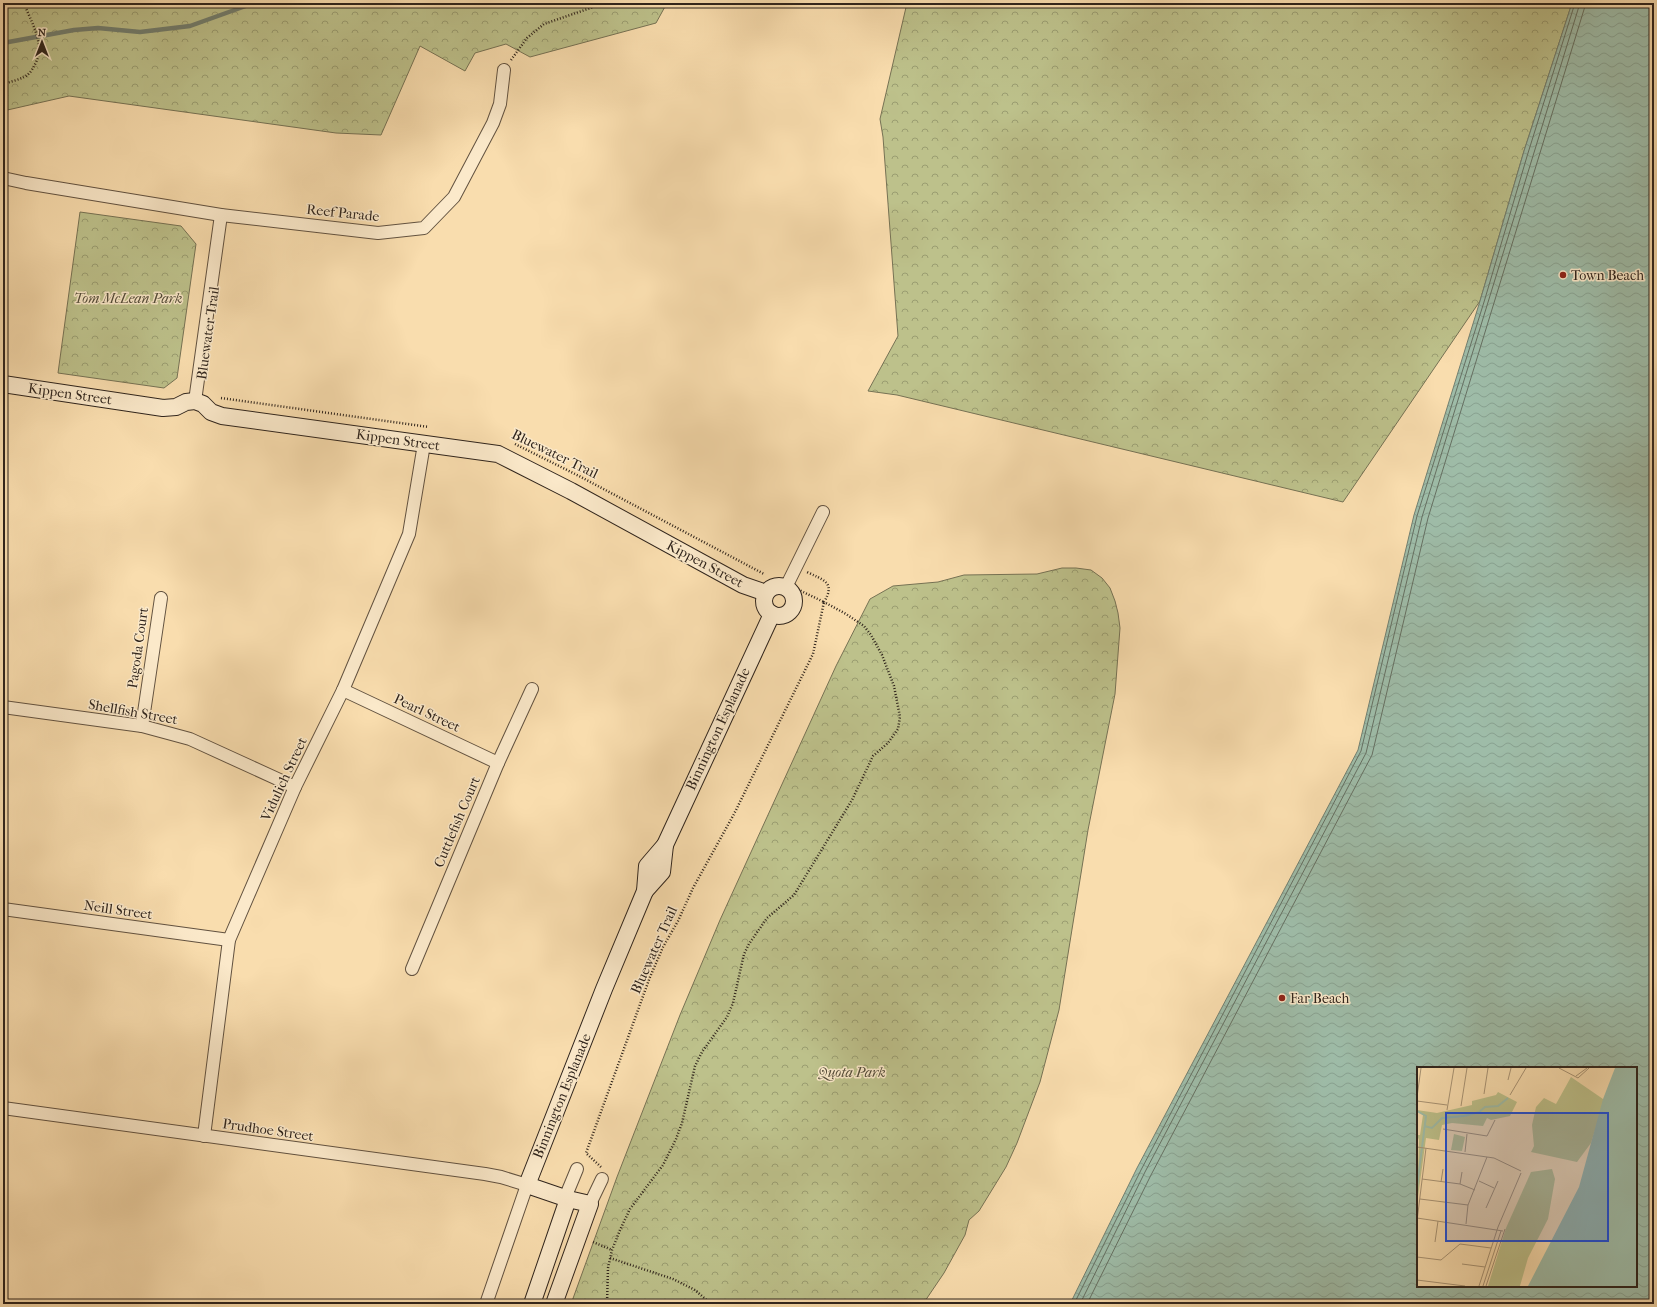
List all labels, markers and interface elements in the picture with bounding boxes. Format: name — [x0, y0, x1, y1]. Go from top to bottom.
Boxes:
north arrow — [22, 22, 62, 62]
text: N — [38, 26, 47, 39]
street label: Reef Parade — [306, 201, 380, 225]
place label: Town Beach — [1571, 267, 1644, 284]
marker: Town Beach — [1558, 270, 1568, 280]
street label: Bluewater Trail — [193, 285, 223, 381]
park label: Tom McLean Park — [74, 290, 182, 307]
street label: Kippen Street — [27, 380, 113, 408]
street label: Kippen Street — [355, 426, 441, 454]
street label: Bluewater Trail — [509, 426, 601, 482]
street label: Kippen Street — [664, 537, 746, 591]
street label: Pagoda Court — [124, 606, 152, 690]
street label: Binnington Esplanade — [682, 665, 754, 793]
street label: Pearl Street — [391, 690, 463, 736]
street label: Shellfish Street — [87, 696, 179, 728]
street label: Vidulich Street — [257, 734, 311, 824]
street label: Cuttlefish Court — [430, 774, 484, 870]
street label: Neill Street — [83, 897, 153, 923]
street label: Bluewater Trail — [627, 903, 681, 996]
place label: Far Beach — [1290, 990, 1349, 1007]
marker: Far Beach — [1277, 993, 1287, 1003]
street label: Binnington Esplanade — [529, 1031, 595, 1161]
park label: Quota Park — [817, 1064, 886, 1081]
inset map — [1417, 1067, 1637, 1287]
street label: Prudhoe Street — [221, 1115, 315, 1145]

